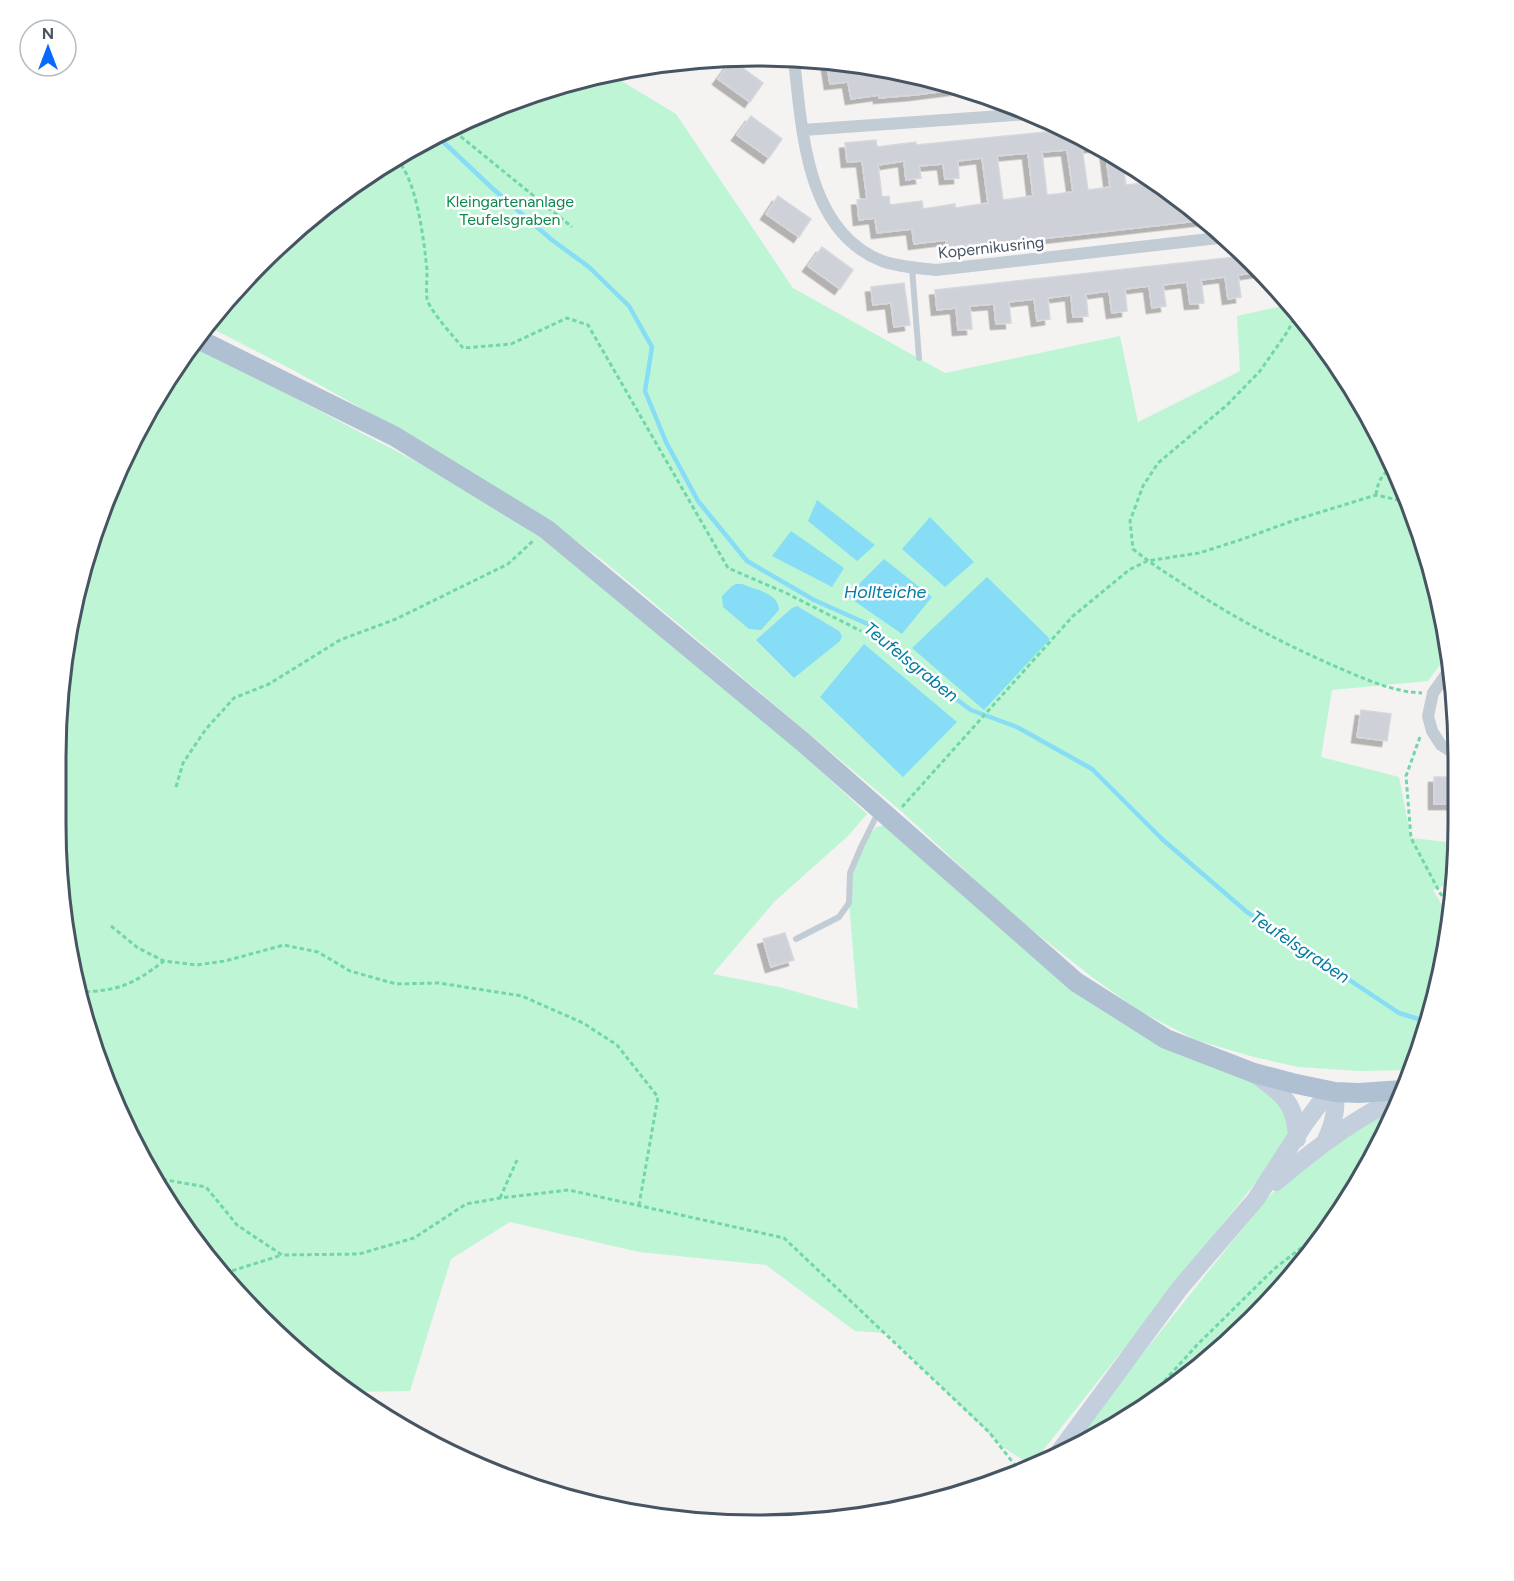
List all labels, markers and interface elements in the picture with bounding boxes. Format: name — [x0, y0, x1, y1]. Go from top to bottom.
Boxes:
north arrow — [18, 18, 78, 78]
text: N — [42, 24, 54, 43]
park label: Kleingartenanlage Teufelsgraben — [446, 192, 574, 229]
street label: Kopernikusring — [937, 232, 1045, 263]
water label: Hollteiche — [844, 581, 926, 603]
water label: Teufelsgraben — [859, 617, 963, 707]
water label: Teufelsgraben — [1246, 906, 1354, 988]

